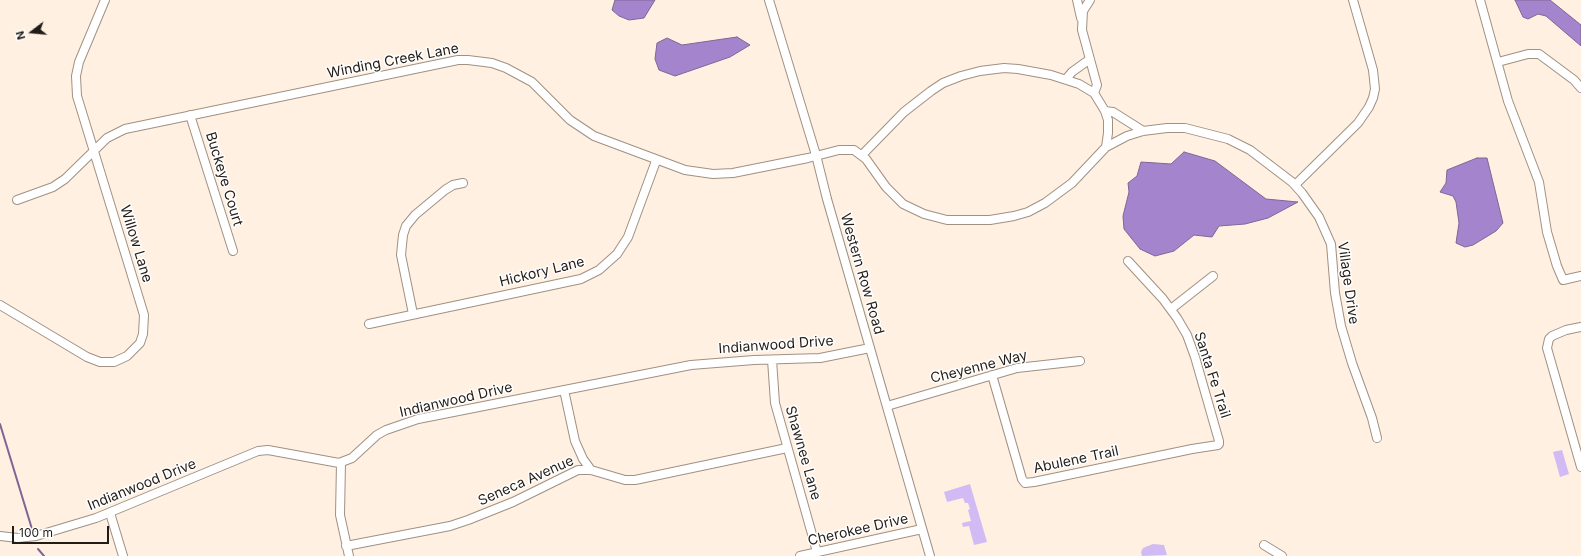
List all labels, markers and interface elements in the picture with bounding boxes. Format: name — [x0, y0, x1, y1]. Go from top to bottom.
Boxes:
north arrow — [12, 12, 52, 52]
text: N — [13, 29, 28, 41]
street label: Winding Creek Lane — [326, 40, 460, 82]
street label: Buckeye Court — [202, 130, 246, 228]
street label: Willow Lane — [116, 203, 156, 285]
street label: Western Row Road — [837, 212, 887, 336]
street label: Village Drive — [1334, 241, 1362, 325]
street label: Hickory Lane — [498, 253, 586, 291]
street label: Santa Fe Trail — [1190, 330, 1234, 420]
street label: Indianwood Drive — [718, 333, 834, 357]
street label: Cheyenne Way — [929, 347, 1029, 387]
street label: Indianwood Drive — [398, 379, 514, 421]
street label: Shawnee Lane — [782, 404, 824, 502]
street label: Abulene Trail — [1032, 443, 1120, 477]
street label: Seneca Avenue — [476, 452, 576, 510]
street label: Indianwood Drive — [85, 456, 199, 514]
street label: Cherokee Drive — [806, 510, 910, 550]
scale bar — [14, 518, 111, 544]
text: 100 m — [19, 525, 53, 540]

